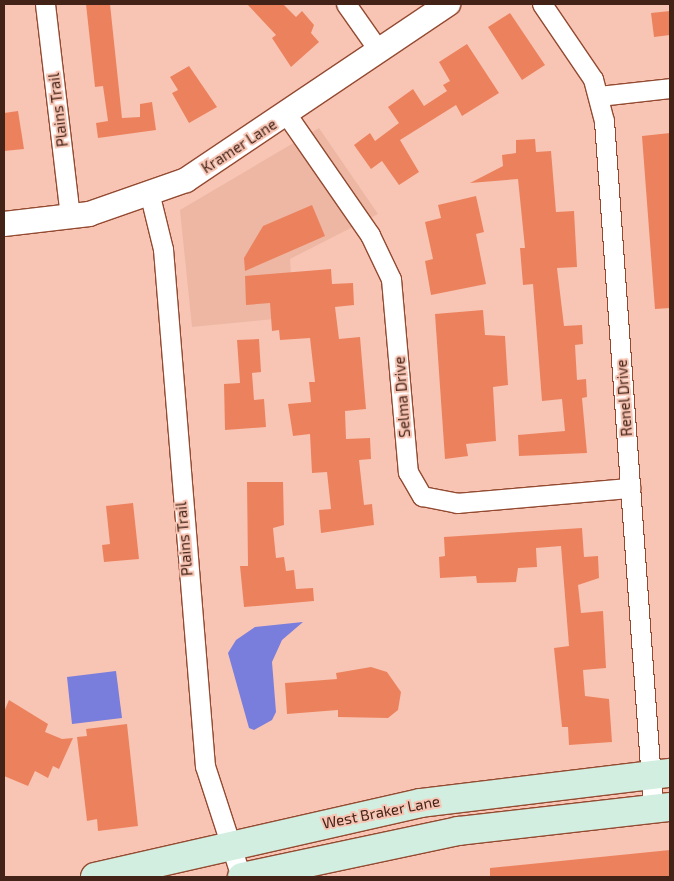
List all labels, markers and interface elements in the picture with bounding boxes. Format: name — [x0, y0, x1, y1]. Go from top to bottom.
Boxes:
street label: Plains Trail — [45, 72, 71, 148]
street label: Kramer Lane — [198, 115, 280, 177]
street label: Selma Drive — [390, 356, 414, 438]
street label: Renel Drive — [612, 359, 636, 437]
street label: Plains Trail — [172, 501, 196, 577]
street label: West Braker Lane — [320, 792, 442, 832]

